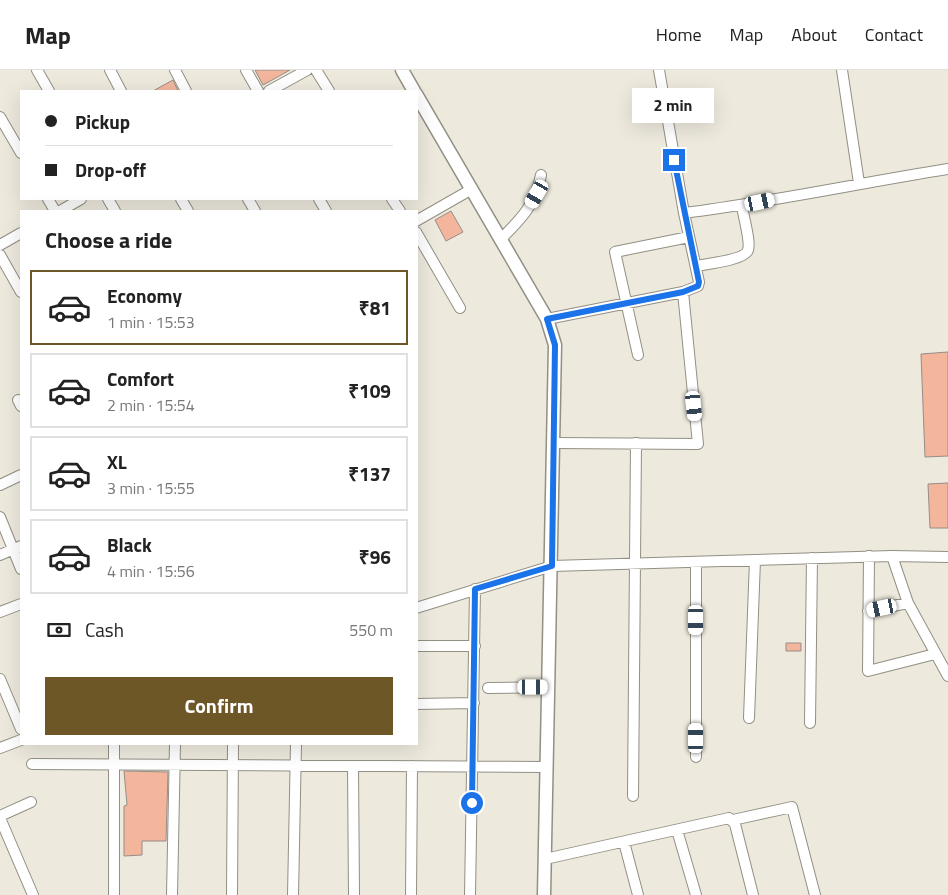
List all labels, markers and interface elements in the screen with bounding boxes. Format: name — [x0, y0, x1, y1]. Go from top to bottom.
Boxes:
text: Map — [25, 17, 71, 53]
text: Home — [656, 21, 702, 48]
text: Map — [730, 21, 763, 48]
text: About — [791, 21, 837, 48]
text: Contact — [865, 21, 923, 48]
callout: 2 min — [633, 88, 715, 122]
text: 2 min — [654, 93, 692, 117]
text: Pickup — [75, 107, 130, 136]
route end — [663, 149, 685, 171]
text: Drop-off — [75, 155, 146, 184]
car — [523, 177, 550, 211]
car — [743, 192, 776, 212]
text: Choose a ride — [45, 223, 172, 257]
text: Economy — [107, 281, 182, 310]
icon: car — [47, 285, 92, 330]
text: ₹81 — [359, 293, 391, 322]
text: 1 min · 15:53 — [107, 310, 195, 334]
text: Comfort — [107, 364, 174, 393]
icon: car — [47, 368, 92, 413]
text: ₹109 — [348, 376, 391, 405]
car — [684, 390, 703, 422]
text: 2 min · 15:54 — [107, 393, 195, 417]
text: XL — [107, 447, 127, 476]
icon: car — [47, 451, 92, 496]
text: ₹137 — [348, 459, 391, 488]
text: 3 min · 15:55 — [107, 476, 195, 500]
text: Black — [107, 530, 152, 559]
icon: car — [47, 534, 92, 579]
text: ₹96 — [359, 542, 391, 571]
text: 4 min · 15:56 — [107, 559, 195, 583]
car — [865, 598, 898, 618]
car — [688, 605, 703, 635]
text: Cash — [85, 615, 124, 644]
icon: cash — [45, 616, 73, 644]
text: 550 m — [349, 618, 393, 642]
button: Confirm — [45, 677, 393, 735]
car — [518, 680, 548, 695]
car — [688, 723, 703, 753]
route start — [461, 792, 483, 814]

